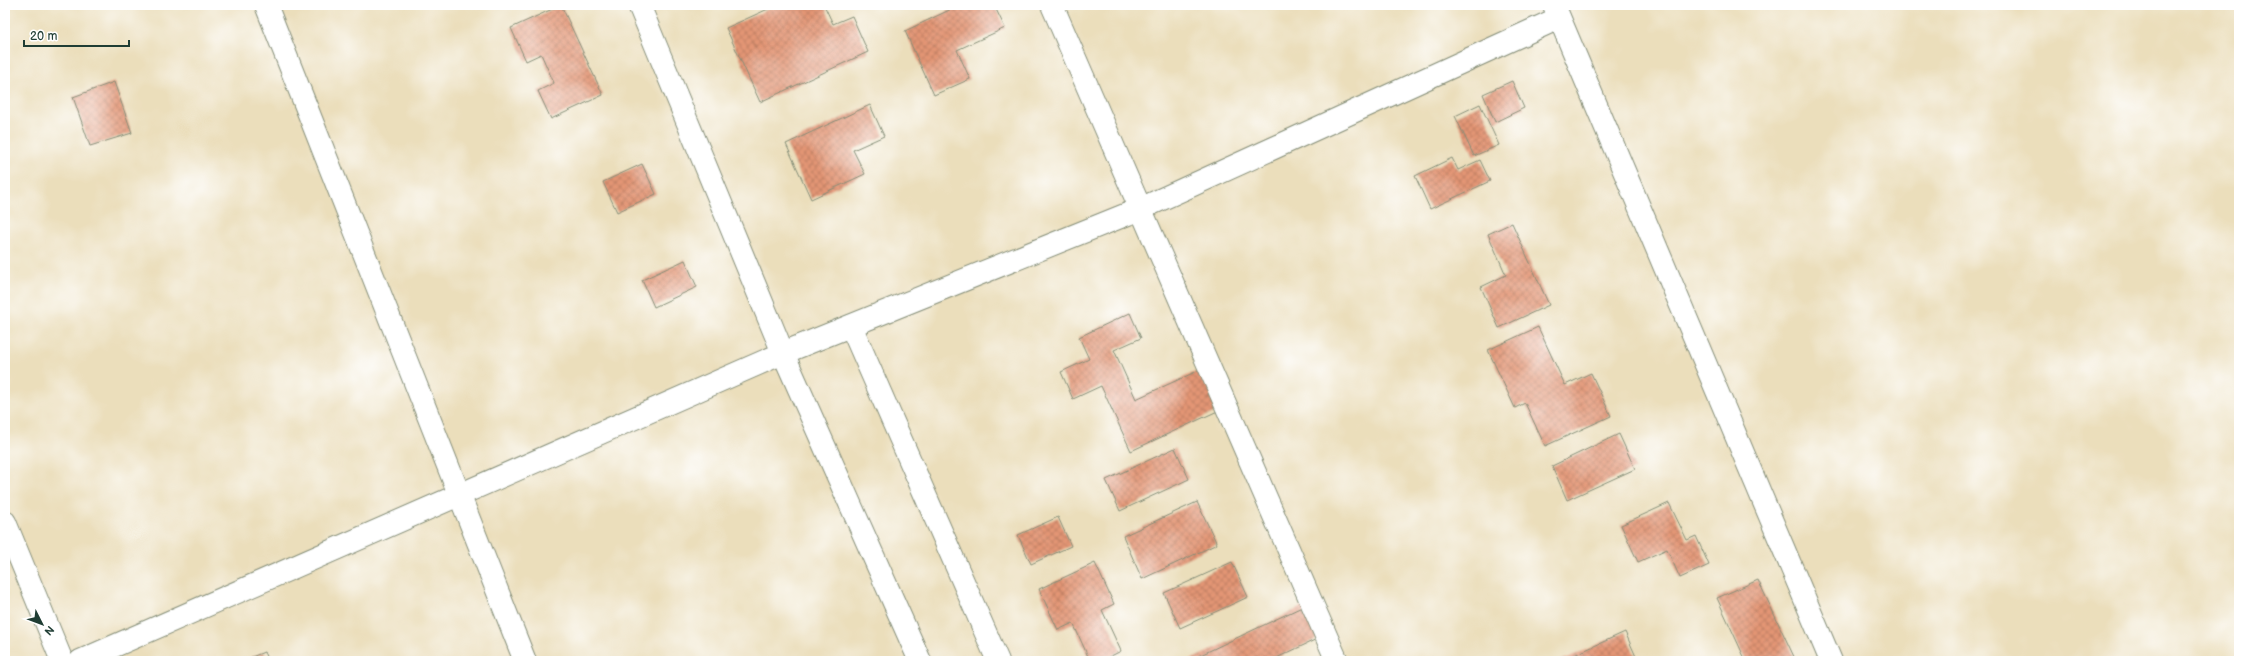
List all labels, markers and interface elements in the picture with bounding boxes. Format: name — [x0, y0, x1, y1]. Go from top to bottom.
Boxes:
scale bar — [24, 22, 129, 48]
text: 20 m — [30, 29, 57, 44]
north arrow — [22, 604, 62, 644]
text: N — [41, 623, 57, 638]

